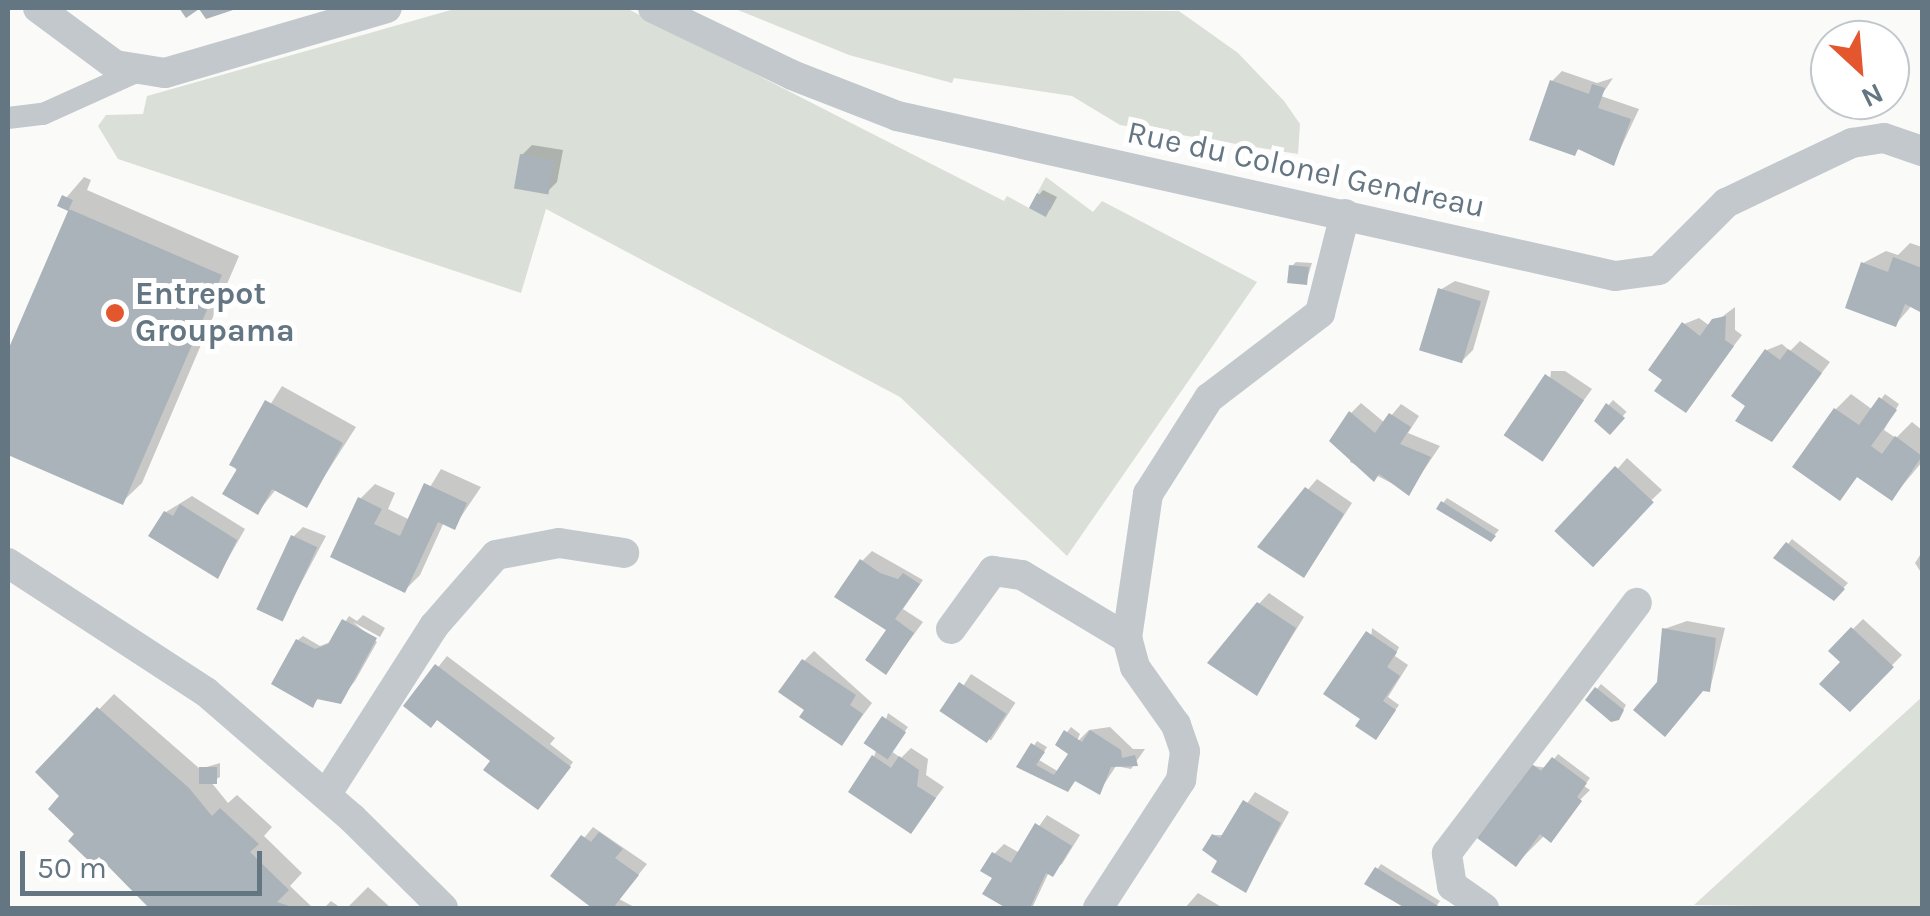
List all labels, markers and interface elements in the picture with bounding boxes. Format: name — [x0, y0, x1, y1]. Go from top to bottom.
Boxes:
north arrow — [1810, 20, 1910, 120]
text: N — [1856, 76, 1889, 115]
street label: Rue du Colonel Gendreau — [1123, 113, 1489, 227]
place label: Entrepot Groupama — [135, 276, 295, 351]
marker: Entrepot Groupama — [104, 302, 126, 324]
scale bar — [25, 831, 268, 893]
text: 50 m — [37, 850, 107, 886]

